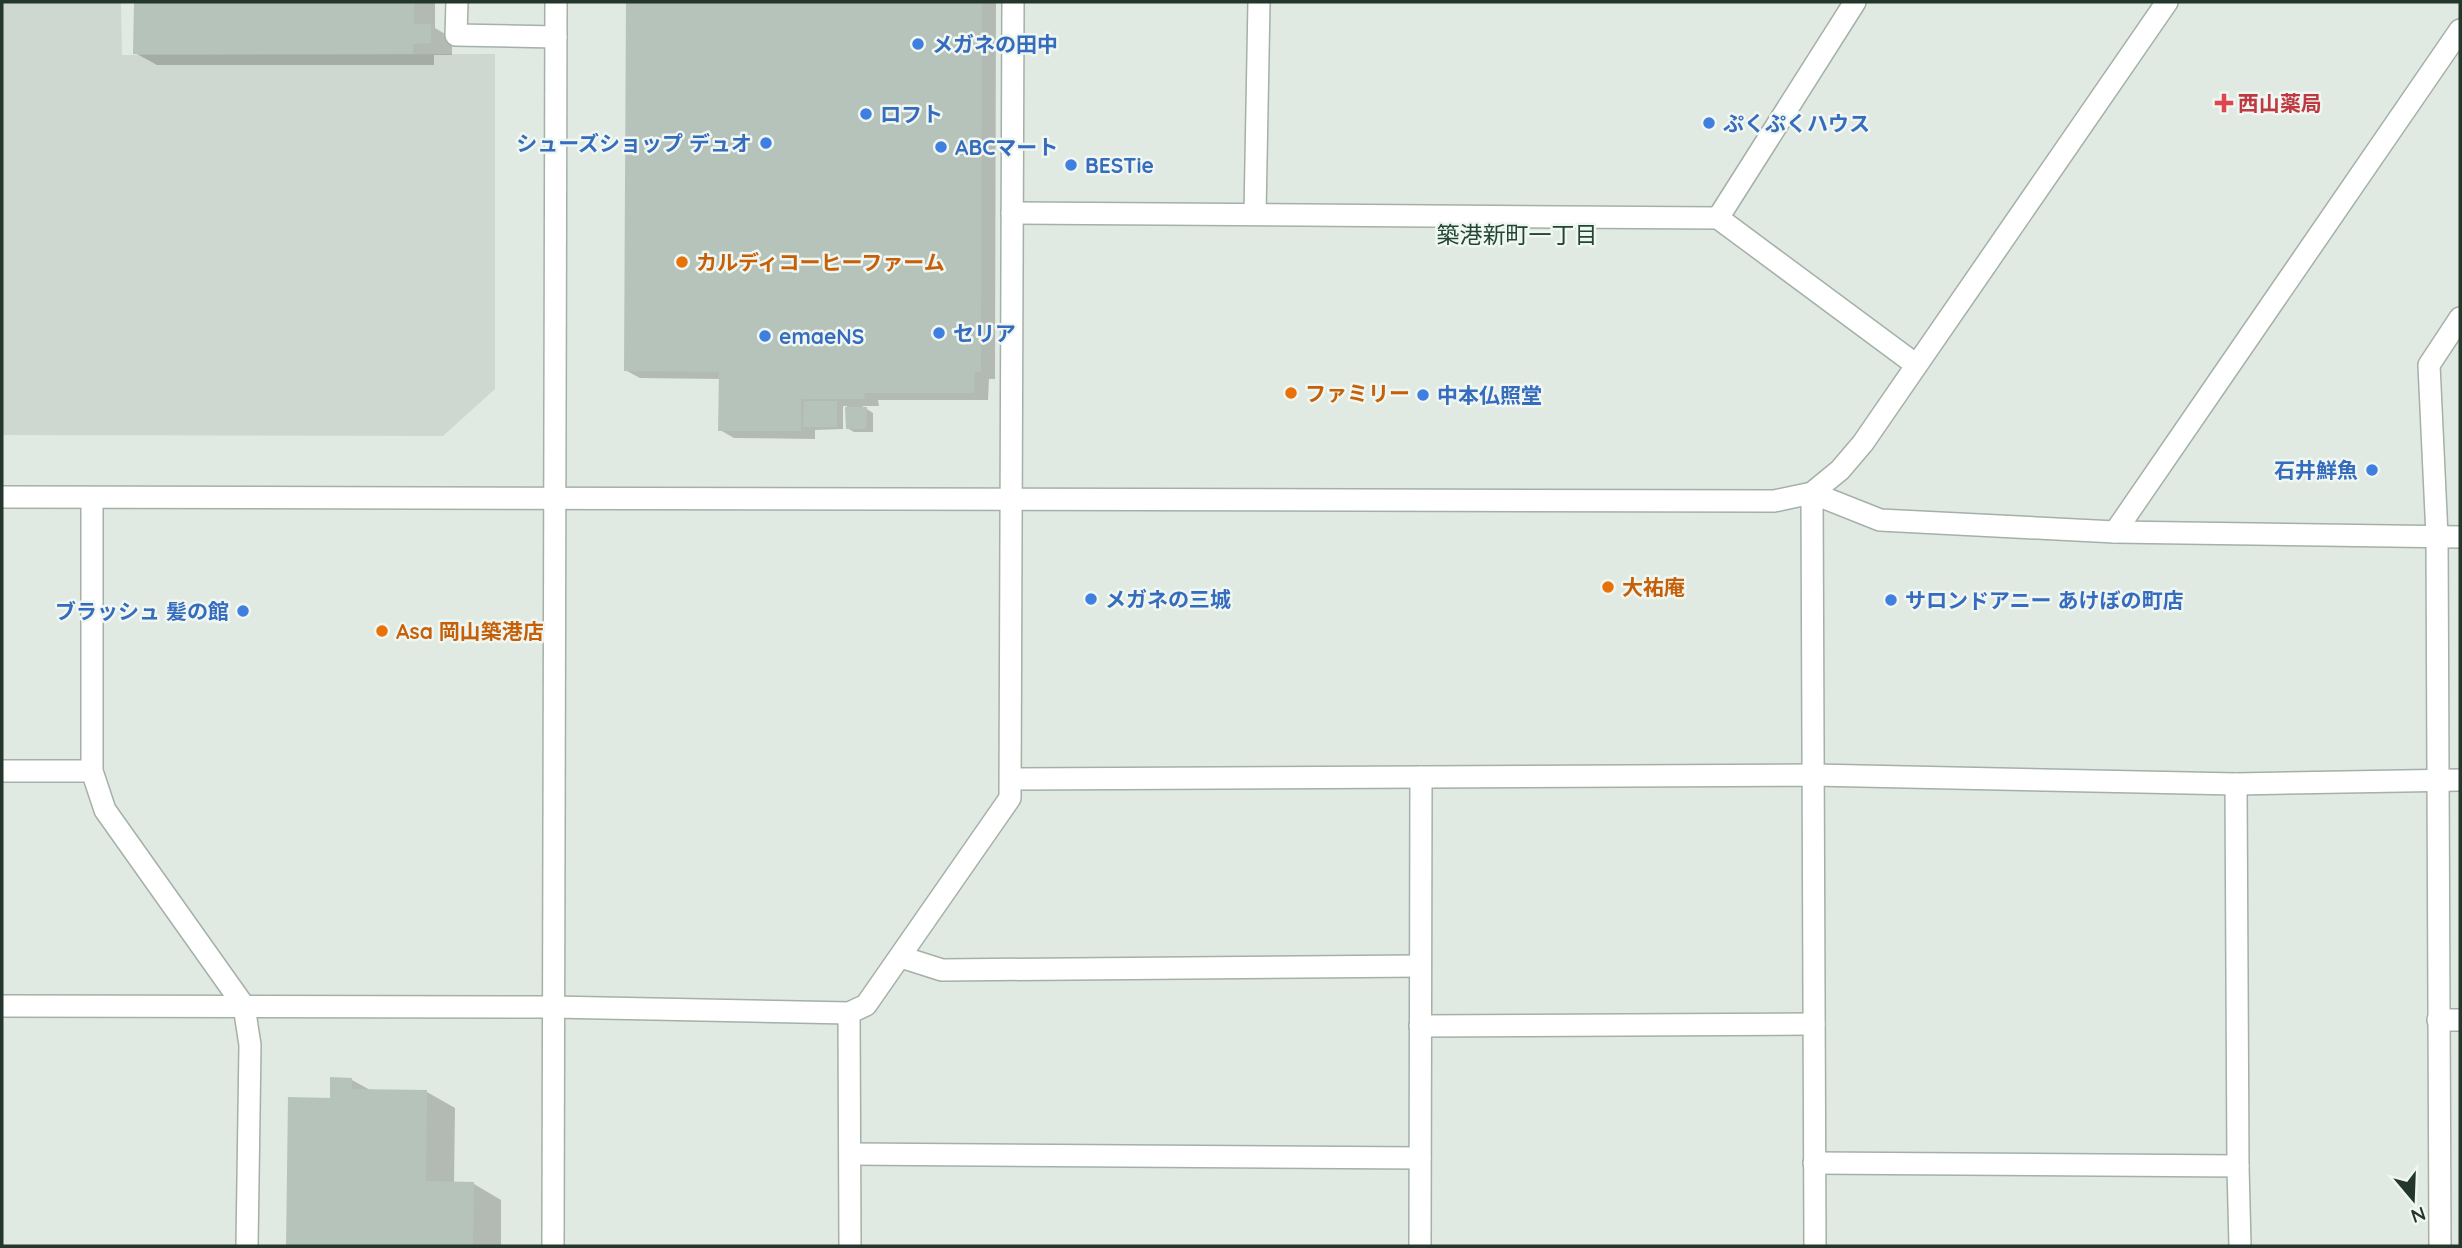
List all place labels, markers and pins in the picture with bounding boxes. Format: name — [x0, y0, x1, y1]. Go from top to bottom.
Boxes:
place label: メガネの田中 — [932, 31, 1058, 57]
marker: メガネの田中 — [910, 36, 926, 52]
place label: 西山薬局 — [2238, 90, 2322, 116]
marker: 西山薬局 — [2216, 95, 2232, 111]
place label: ロフト — [880, 101, 943, 127]
marker: ロフト — [858, 106, 874, 122]
place label: ぷくぷくハウス — [1723, 110, 1870, 136]
marker: ぷくぷくハウス — [1701, 115, 1717, 131]
place label: シューズショップ デュオ — [516, 130, 752, 156]
place label: ABCマート — [955, 134, 1058, 160]
marker: シューズショップ デュオ — [758, 135, 774, 151]
marker: ABCマート — [933, 139, 949, 155]
place label: BESTie — [1085, 152, 1154, 178]
marker: BESTie — [1063, 157, 1079, 173]
place label: カルディコーヒーファーム — [696, 249, 945, 275]
marker: カルディコーヒーファーム — [674, 254, 690, 270]
place label: セリア — [953, 320, 1016, 346]
place label: emaeNS — [779, 323, 864, 349]
marker: セリア — [931, 325, 947, 341]
marker: emaeNS — [757, 328, 773, 344]
place label: ファミリー — [1305, 380, 1410, 406]
place label: 中本仏照堂 — [1437, 382, 1542, 408]
marker: ファミリー — [1283, 385, 1299, 401]
marker: 中本仏照堂 — [1415, 387, 1431, 403]
place label: 石井鮮魚 — [2274, 457, 2358, 483]
marker: 石井鮮魚 — [2364, 462, 2380, 478]
place label: 大祐庵 — [1622, 574, 1685, 600]
marker: 大祐庵 — [1600, 579, 1616, 595]
place label: メガネの三城 — [1105, 586, 1231, 612]
place label: サロンドアニー あけぼの町店 — [1905, 587, 2183, 613]
marker: メガネの三城 — [1083, 591, 1099, 607]
marker: サロンドアニー あけぼの町店 — [1883, 592, 1899, 608]
place label: ブラッシュ 髪の館 — [55, 598, 229, 624]
marker: ブラッシュ 髪の館 — [235, 603, 251, 619]
place label: Asa 岡山築港店 — [396, 618, 544, 644]
marker: Asa 岡山築港店 — [374, 623, 390, 639]

